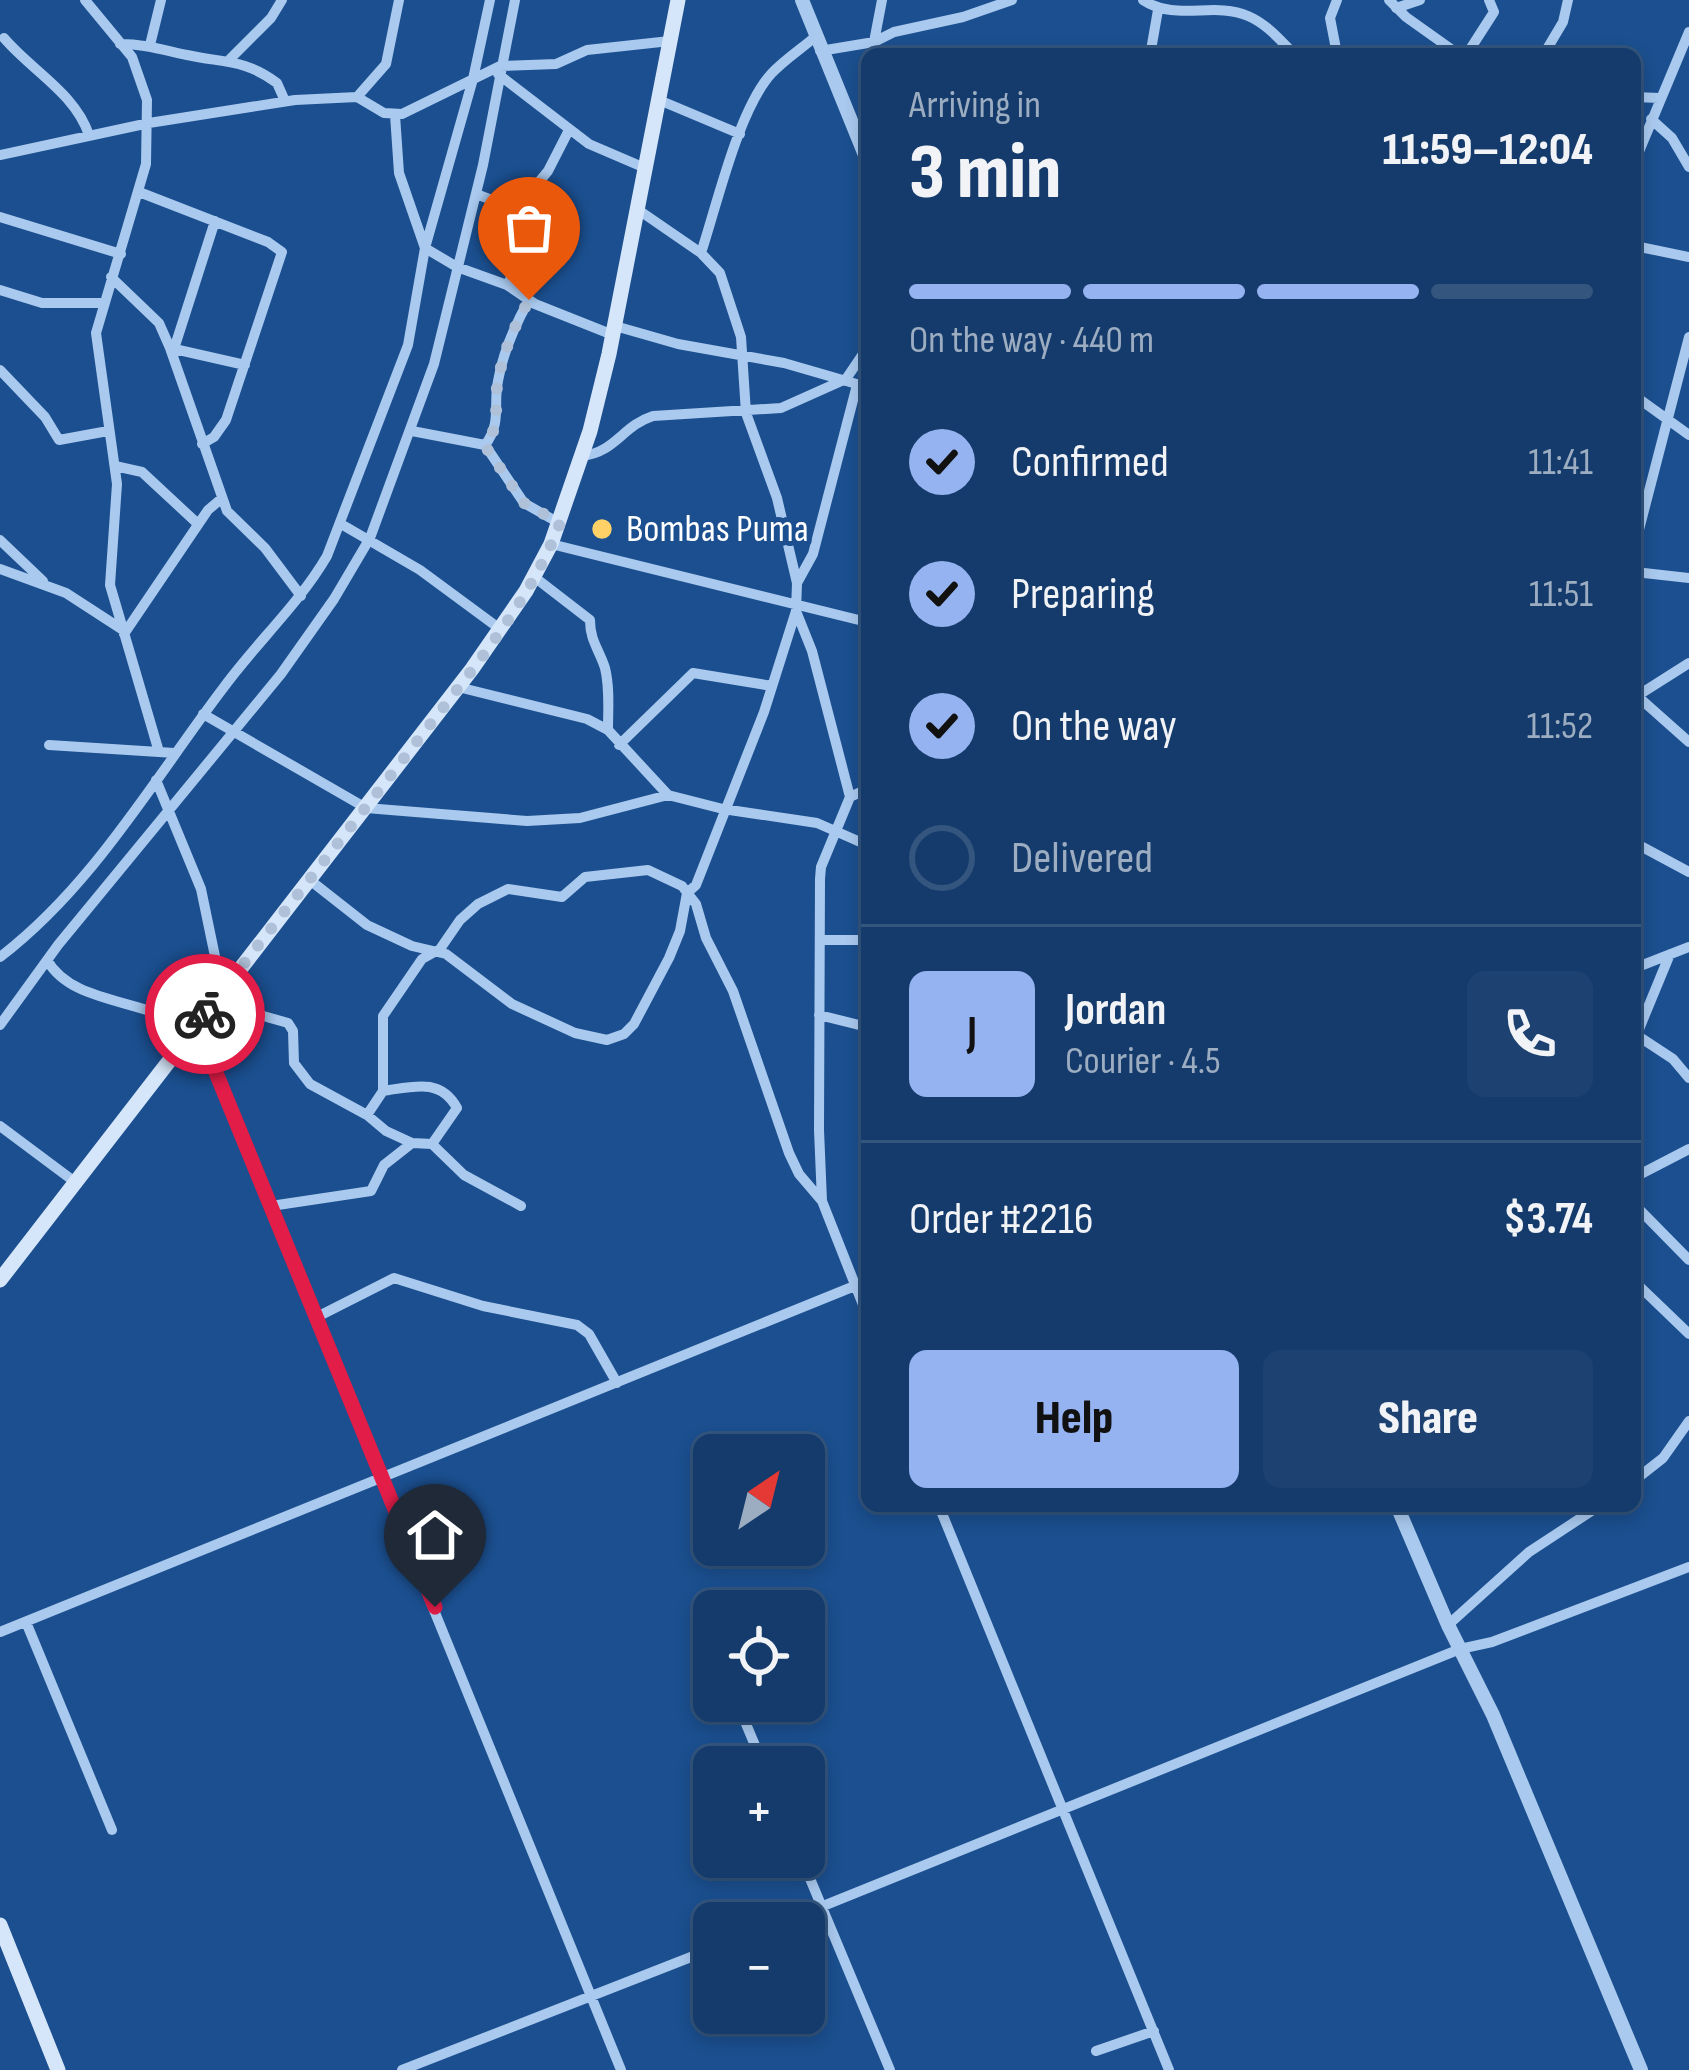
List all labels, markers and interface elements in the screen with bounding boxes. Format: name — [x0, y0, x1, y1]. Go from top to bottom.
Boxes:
text: Arriving in — [909, 82, 1041, 129]
text: 11:59–12:04 — [1382, 123, 1593, 178]
text: 3 min — [909, 127, 1061, 220]
pin — [478, 177, 580, 300]
icon: bag — [496, 195, 562, 261]
text: On the way · 440 m — [909, 317, 1154, 364]
icon: check — [909, 429, 975, 495]
text: Confirmed — [1011, 435, 1169, 490]
text: 11:41 — [1528, 439, 1593, 486]
place label: Bombas Puma — [626, 506, 809, 553]
marker: Bombas Puma — [589, 516, 615, 542]
icon: check — [909, 561, 975, 627]
text: Preparing — [1011, 567, 1155, 622]
text: 11:51 — [1529, 571, 1593, 618]
icon: check — [909, 693, 975, 759]
text: On the way — [1011, 699, 1177, 754]
text: 11:52 — [1527, 703, 1593, 750]
text: Delivered — [1011, 831, 1153, 886]
courier — [145, 954, 265, 1074]
button: phone — [1467, 971, 1593, 1097]
icon: bike — [172, 981, 238, 1047]
text: Jordan — [1065, 983, 1166, 1038]
text: J — [967, 1006, 977, 1061]
text: Courier · 4.5 — [1065, 1038, 1221, 1085]
text: Order #2216 — [909, 1192, 1094, 1247]
text: $3.74 — [1503, 1192, 1593, 1247]
button: Help — [909, 1350, 1239, 1488]
button: Share — [1263, 1350, 1593, 1488]
north arrow — [693, 1434, 825, 1566]
map controls — [693, 1434, 825, 2034]
pin — [384, 1484, 486, 1607]
icon: home — [402, 1502, 468, 1568]
button: locate — [693, 1590, 825, 1722]
button: + — [693, 1746, 825, 1878]
button: − — [693, 1902, 825, 2034]

